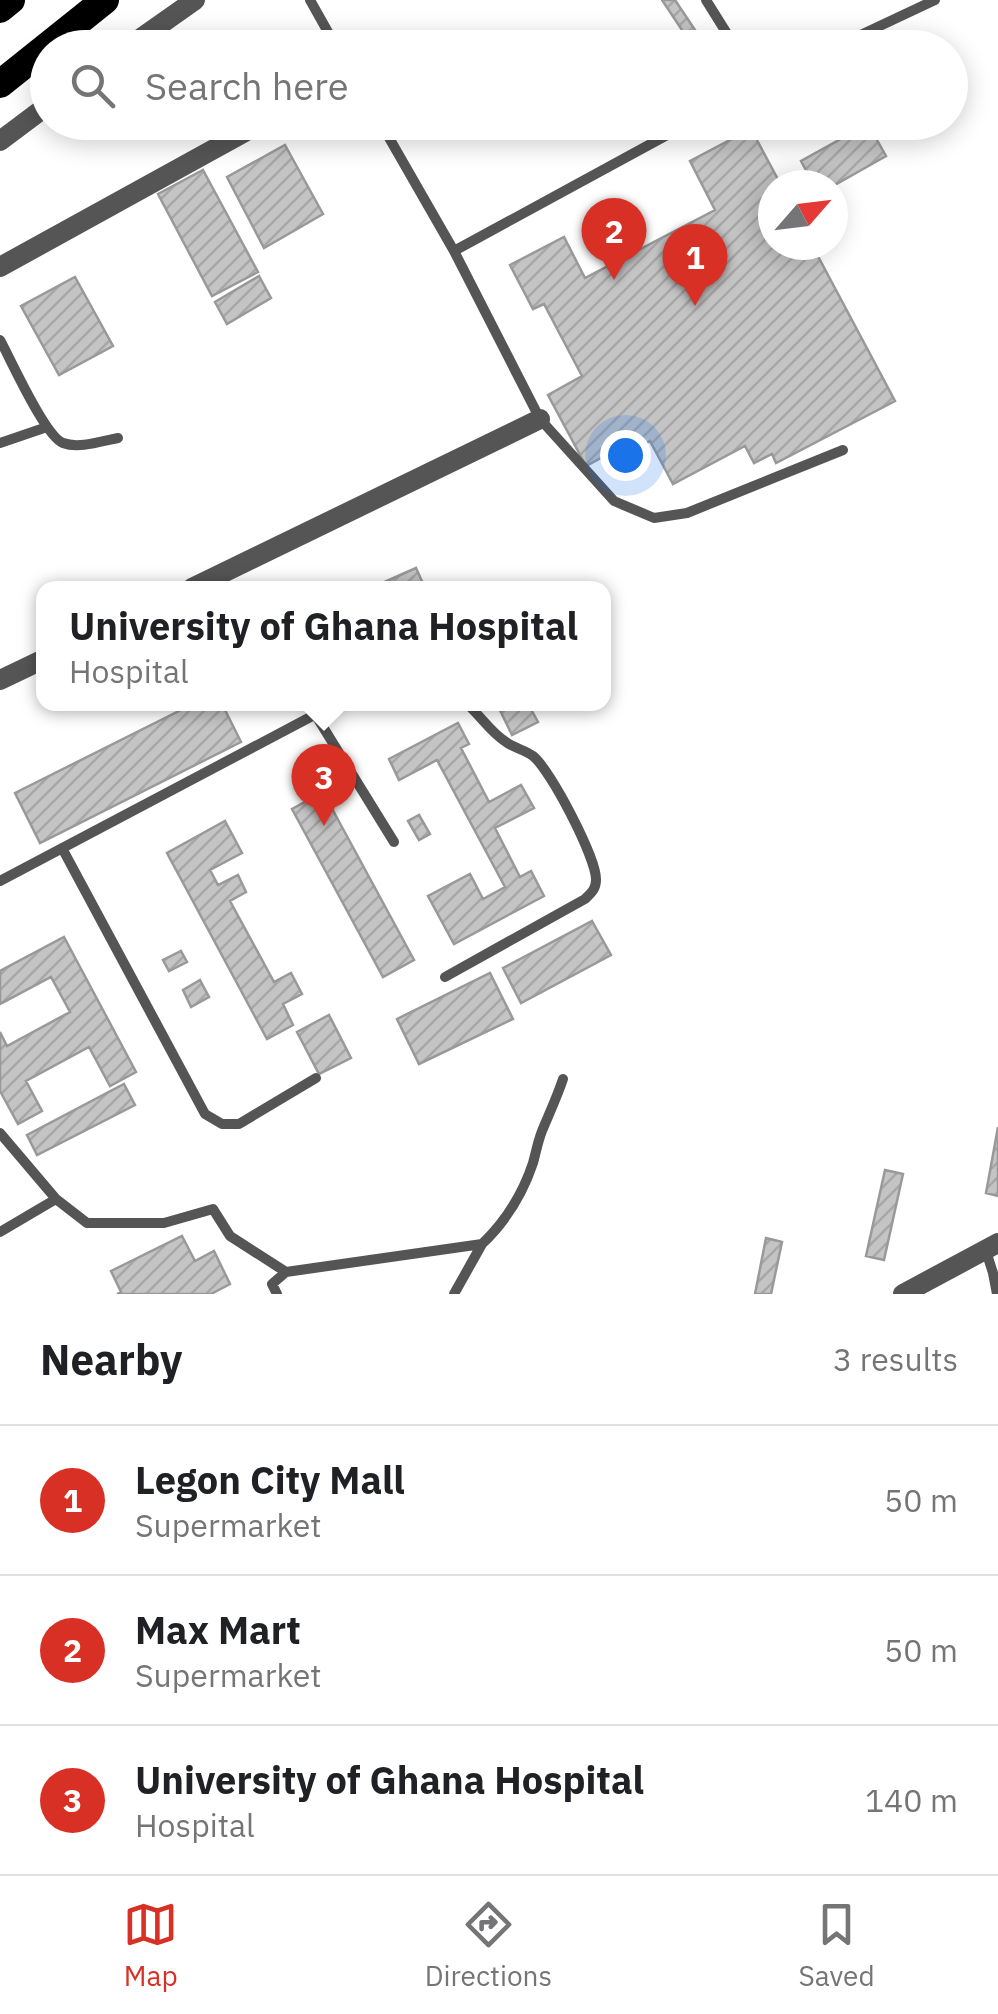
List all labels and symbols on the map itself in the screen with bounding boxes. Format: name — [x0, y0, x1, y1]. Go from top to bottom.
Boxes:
north arrow — [758, 170, 848, 260]
pin: 2 — [582, 198, 646, 280]
pin: 1 — [662, 224, 728, 306]
your location — [600, 430, 651, 481]
pin: 3 — [292, 744, 356, 826]

